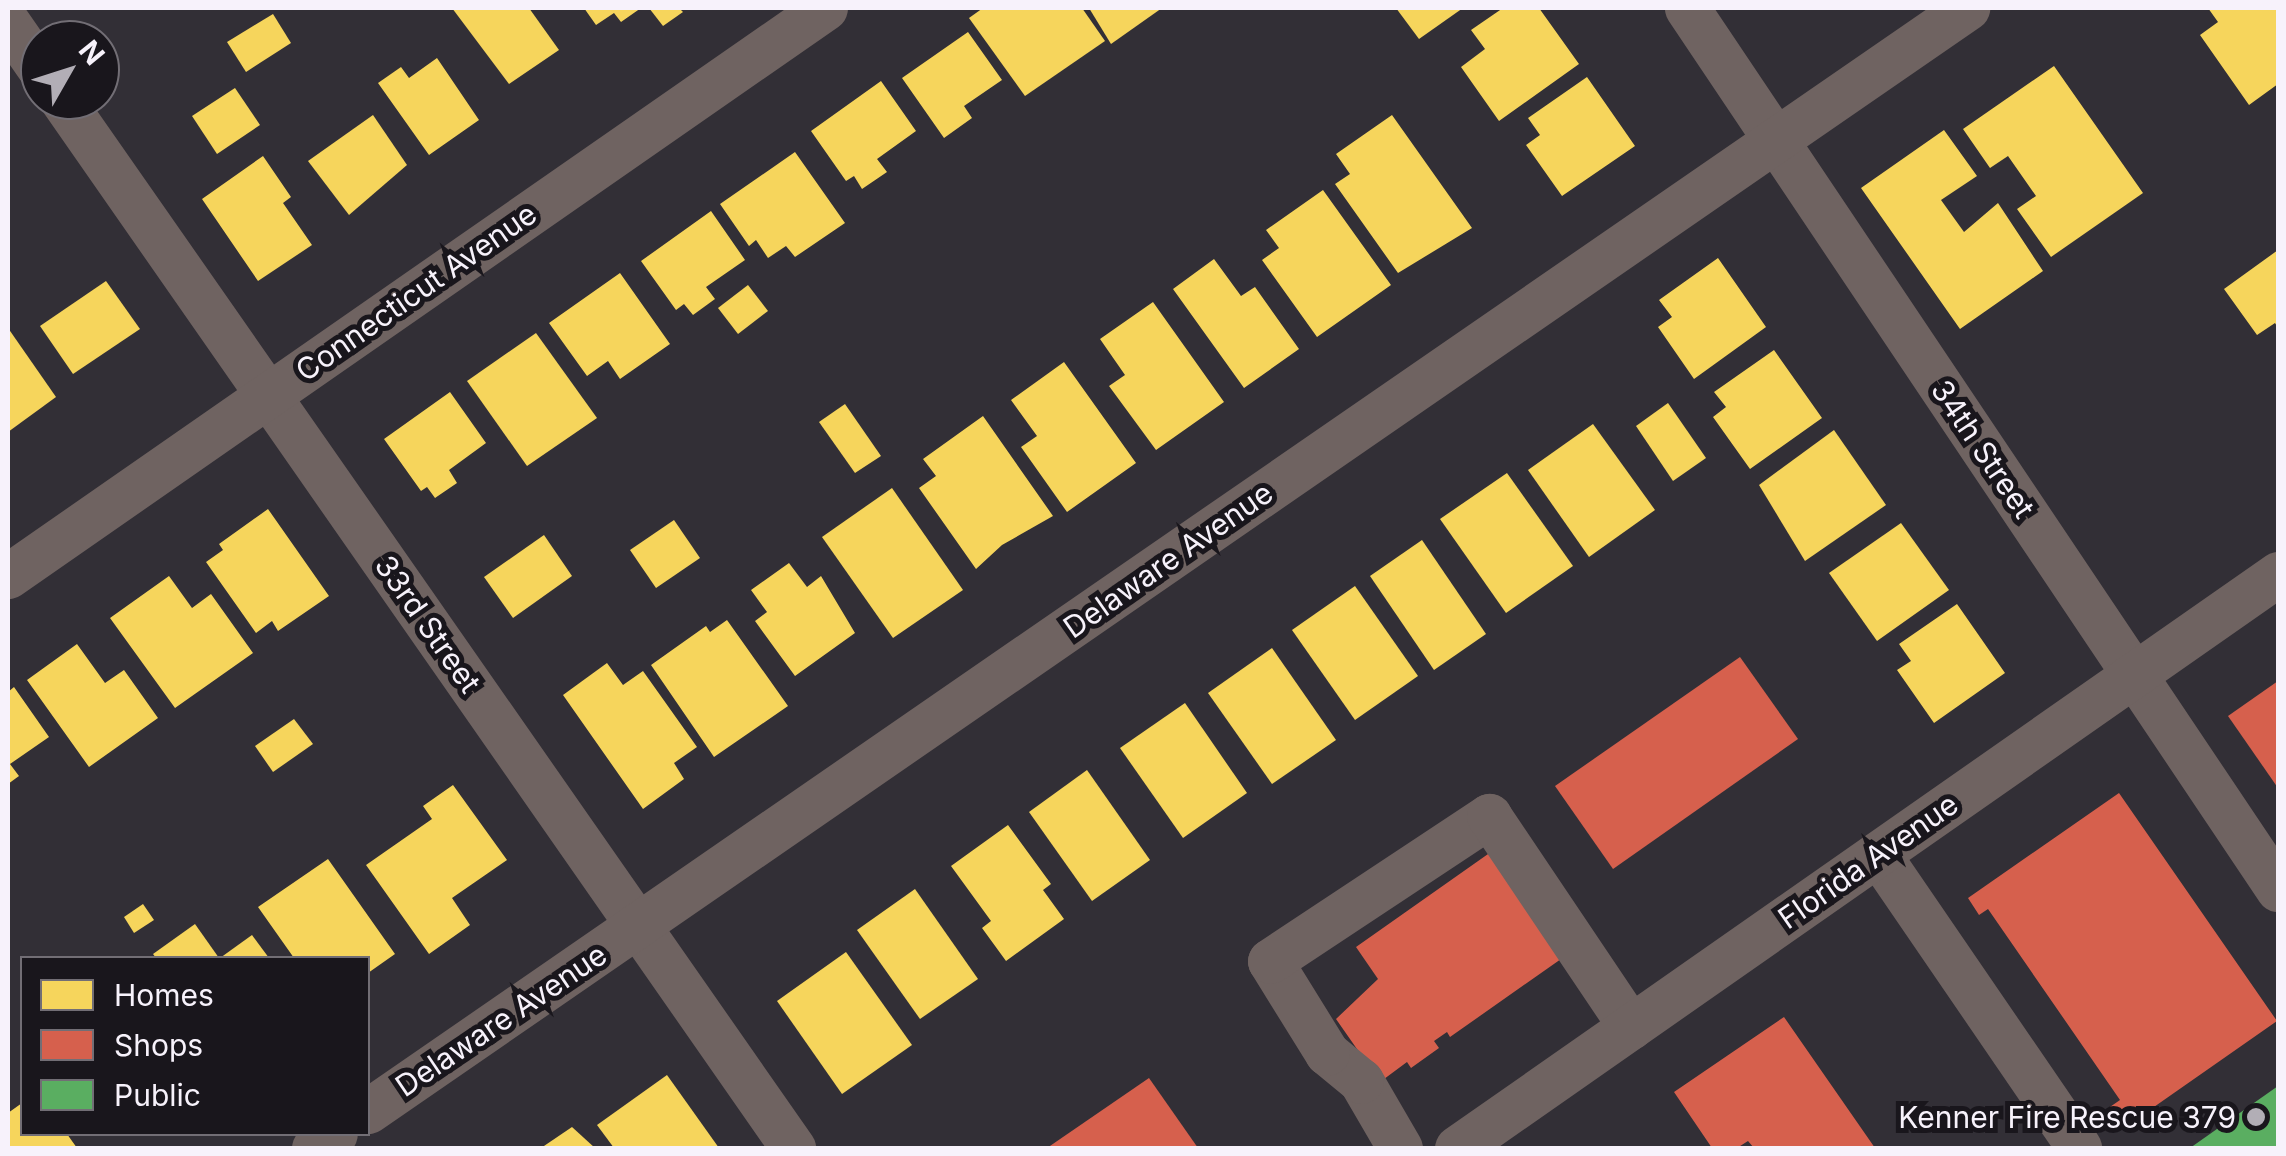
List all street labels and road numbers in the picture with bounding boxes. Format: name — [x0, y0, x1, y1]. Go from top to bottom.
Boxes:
street label: Connecticut Avenue — [289, 195, 543, 389]
street label: 34th Street — [1924, 373, 2042, 525]
street label: Delaware Avenue — [1057, 474, 1279, 646]
street label: 33rd Street — [368, 548, 488, 700]
street label: Florida Avenue — [1771, 786, 1965, 936]
street label: Delaware Avenue — [389, 936, 613, 1104]

